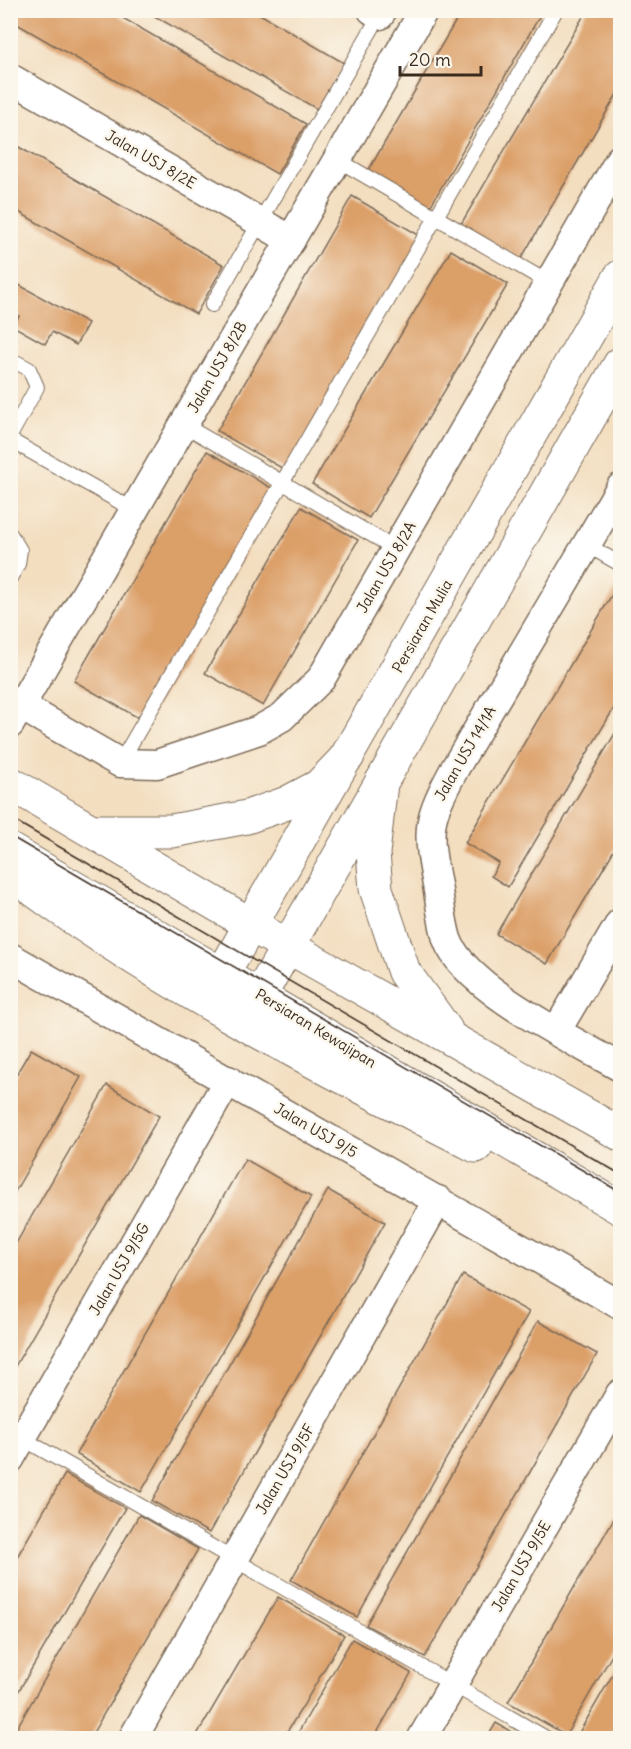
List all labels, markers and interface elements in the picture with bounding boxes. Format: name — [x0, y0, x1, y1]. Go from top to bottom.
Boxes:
scale bar — [400, 39, 481, 77]
text: 20 m — [409, 48, 451, 71]
street label: Jalan USJ 8/2E — [102, 125, 200, 193]
street label: Jalan USJ 8/2B — [183, 318, 251, 416]
street label: Jalan USJ 8/2A — [352, 518, 420, 616]
street label: Persiaran Mulia — [388, 576, 457, 676]
street label: Jalan USJ 14/1A — [430, 702, 500, 804]
street label: Persiaran Kewajipan — [252, 984, 380, 1072]
street label: Jalan USJ 9/5 — [271, 1099, 361, 1161]
street label: Jalan USJ 9/5G — [85, 1219, 153, 1319]
street label: Jalan USJ 9/5F — [251, 1420, 319, 1518]
street label: Jalan USJ 9/5E — [487, 1517, 555, 1615]

